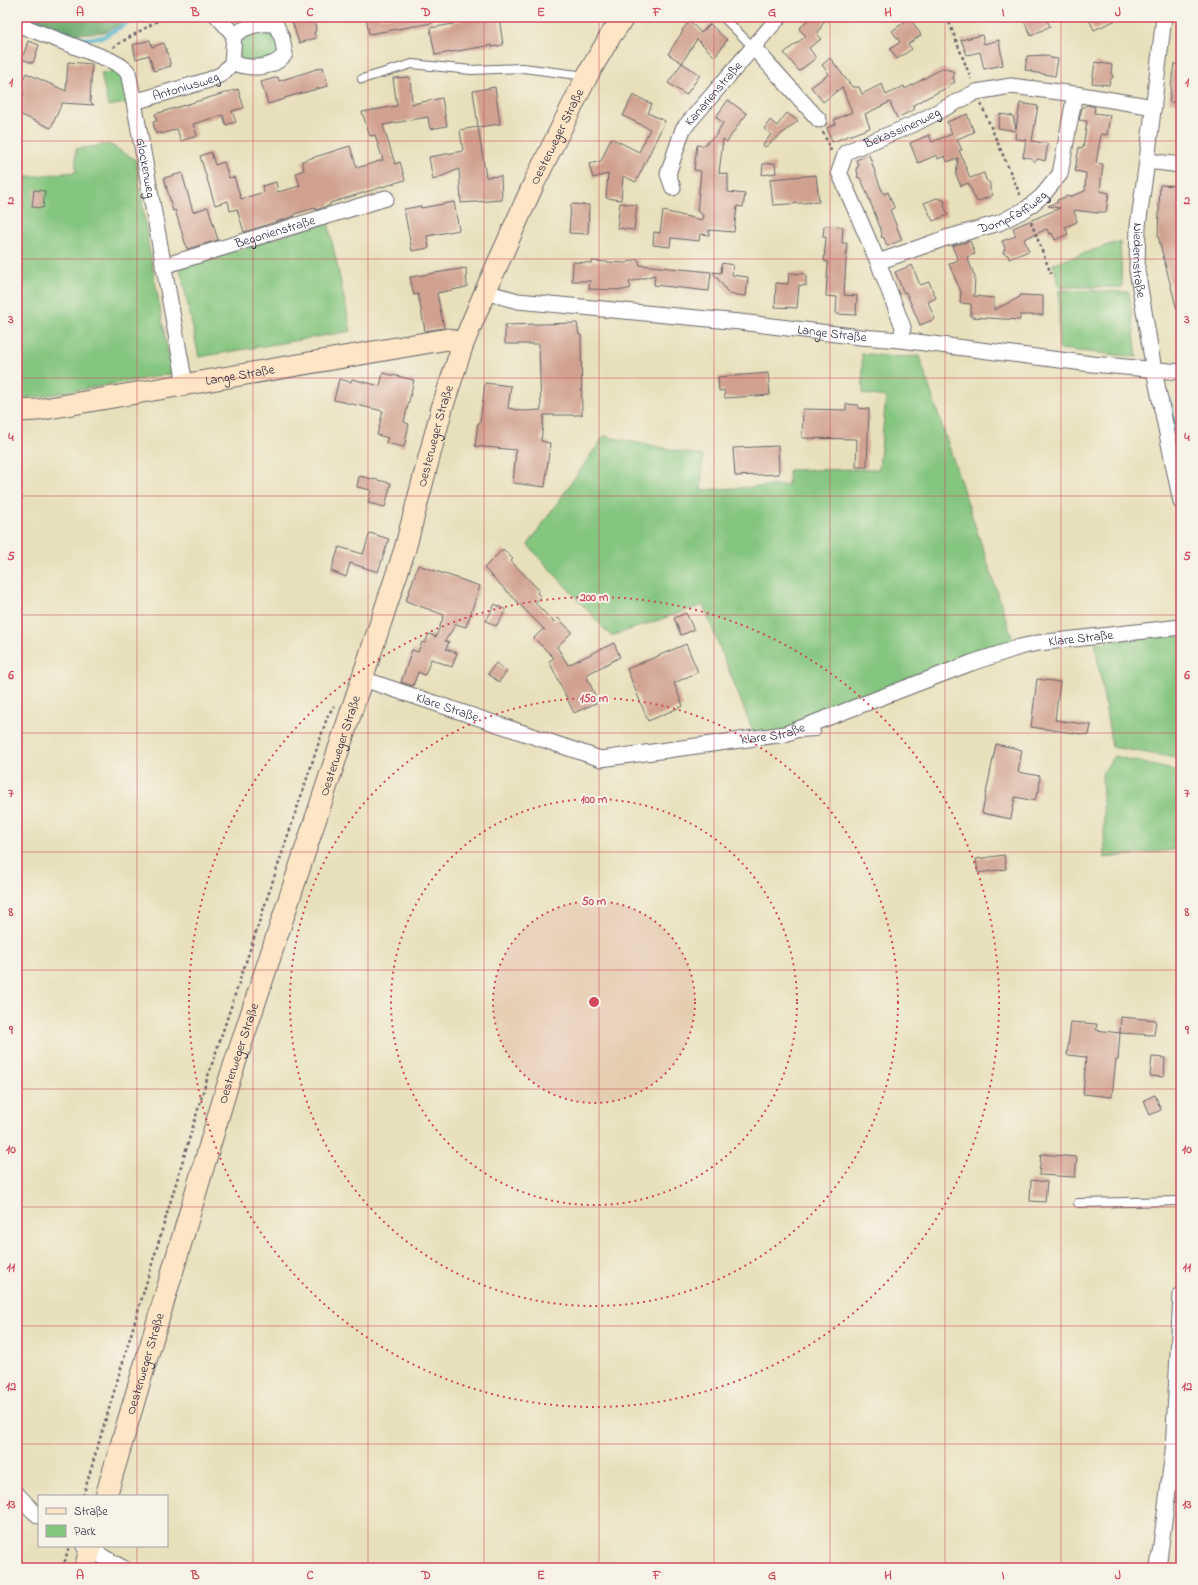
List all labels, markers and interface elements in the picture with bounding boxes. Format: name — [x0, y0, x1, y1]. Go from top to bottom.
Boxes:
text: A — [76, 3, 84, 22]
text: B — [190, 3, 200, 22]
text: C — [306, 3, 314, 22]
text: D — [420, 3, 431, 22]
text: E — [537, 3, 545, 22]
text: F — [652, 3, 662, 22]
text: G — [768, 3, 776, 22]
text: H — [884, 3, 892, 22]
text: I — [1001, 3, 1005, 22]
text: J — [1115, 3, 1121, 22]
street label: Kanarienstraße — [680, 57, 747, 130]
street label: Antoniusweg — [150, 67, 223, 106]
text: 1 — [9, 73, 14, 92]
text: 1 — [1185, 73, 1190, 92]
street label: Oesterweger Straße — [525, 85, 589, 188]
street label: Bekassinenweg — [860, 103, 944, 154]
street label: Glockenweg — [131, 136, 161, 200]
street label: Dompfaffweg — [975, 187, 1053, 238]
text: 2 — [7, 191, 15, 210]
text: 2 — [1183, 191, 1191, 210]
street label: Begonienstraße — [232, 211, 318, 253]
street label: Niedernstraße — [1127, 223, 1151, 299]
text: 3 — [7, 310, 14, 329]
text: 3 — [1183, 310, 1190, 329]
street label: Lange Straße — [796, 320, 868, 347]
street label: Lange Straße — [204, 360, 276, 390]
street label: Oesterweger Straße — [412, 383, 458, 489]
text: 4 — [7, 428, 14, 447]
text: 4 — [1183, 428, 1190, 447]
text: 5 — [7, 547, 15, 566]
text: 5 — [1183, 547, 1191, 566]
text: 200 m — [579, 589, 609, 607]
street label: Klare Straße — [1047, 625, 1114, 651]
text: 6 — [7, 666, 14, 685]
text: 6 — [1183, 666, 1190, 685]
street label: Klare Straße — [413, 688, 481, 727]
text: 150 m — [580, 690, 609, 708]
street label: Oesterweger Straße — [314, 693, 365, 799]
street label: Klare Straße — [740, 718, 808, 749]
text: 7 — [8, 784, 14, 803]
text: 7 — [1184, 784, 1190, 803]
text: 100 m — [581, 791, 608, 809]
text: 50 m — [582, 893, 607, 911]
text: 8 — [8, 903, 14, 922]
text: 8 — [1184, 903, 1190, 922]
centre of rings — [587, 995, 601, 1009]
street label: Oesterweger Straße — [213, 1000, 264, 1106]
text: 9 — [8, 1021, 14, 1040]
text: 9 — [1184, 1021, 1190, 1040]
text: 10 — [6, 1140, 16, 1159]
text: 10 — [1182, 1140, 1192, 1159]
text: 11 — [7, 1258, 16, 1277]
text: 11 — [1183, 1258, 1192, 1277]
street label: Oesterweger Straße — [121, 1310, 169, 1417]
text: 12 — [6, 1377, 17, 1396]
text: 12 — [1182, 1377, 1193, 1396]
text: 13 — [6, 1495, 16, 1514]
legend — [38, 1495, 168, 1547]
text: 13 — [1182, 1495, 1192, 1514]
text: Straße — [74, 1503, 108, 1521]
text: Park — [74, 1523, 96, 1541]
text: A — [76, 1566, 84, 1585]
text: B — [190, 1566, 200, 1585]
text: C — [306, 1566, 314, 1585]
text: D — [420, 1566, 431, 1585]
text: E — [537, 1566, 545, 1585]
text: F — [652, 1566, 662, 1585]
text: G — [768, 1566, 776, 1585]
text: H — [884, 1566, 892, 1585]
text: I — [1001, 1566, 1005, 1585]
text: J — [1115, 1566, 1121, 1585]

